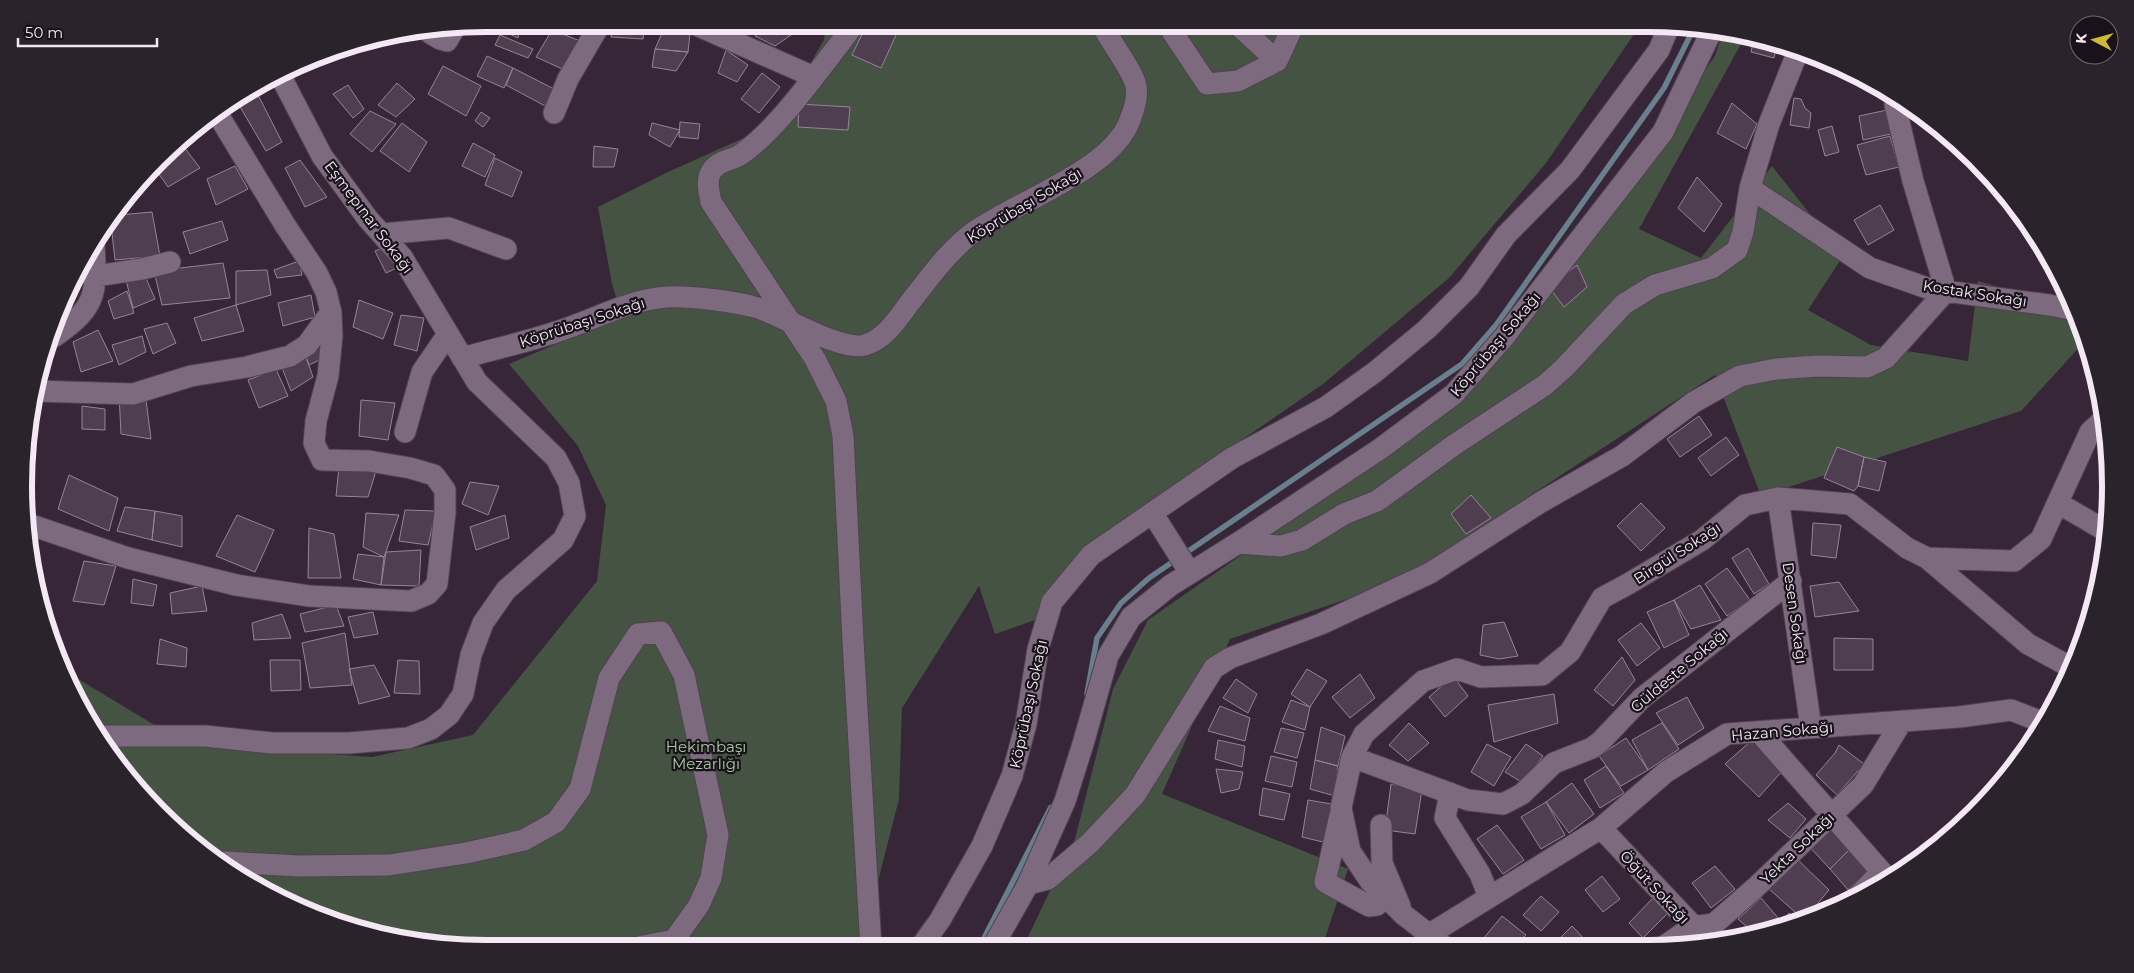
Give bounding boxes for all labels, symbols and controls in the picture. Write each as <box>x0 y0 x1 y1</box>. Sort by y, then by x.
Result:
scale bar <box>18 15 156 47</box>
north arrow <box>2069 15 2119 65</box>
text: 50 m <box>25 23 63 42</box>
text: K <box>2072 32 2091 45</box>
street label: Eşmepınar Sokağı <box>320 157 418 277</box>
street label: Köprübaşı Sokağı <box>963 163 1085 247</box>
street label: Kostak Sokağı <box>1922 275 2028 311</box>
street label: Köprübaşı Sokağı <box>1446 288 1544 400</box>
street label: Köprübaşı Sokağı <box>517 293 647 351</box>
street label: Birgül Sokağı <box>1630 518 1724 588</box>
street label: Desen Sokağı <box>1778 561 1812 665</box>
street label: Güldeste Sokağı <box>1626 624 1732 716</box>
street label: Köprübaşı Sokağı <box>1005 638 1051 770</box>
street label: Hazan Sokağı <box>1730 717 1834 745</box>
park label: Hekimbaşı Mezarlığı <box>666 737 746 773</box>
street label: Yekta Sokağı <box>1756 808 1838 888</box>
street label: Öğüt Sokağı <box>1616 846 1694 928</box>

